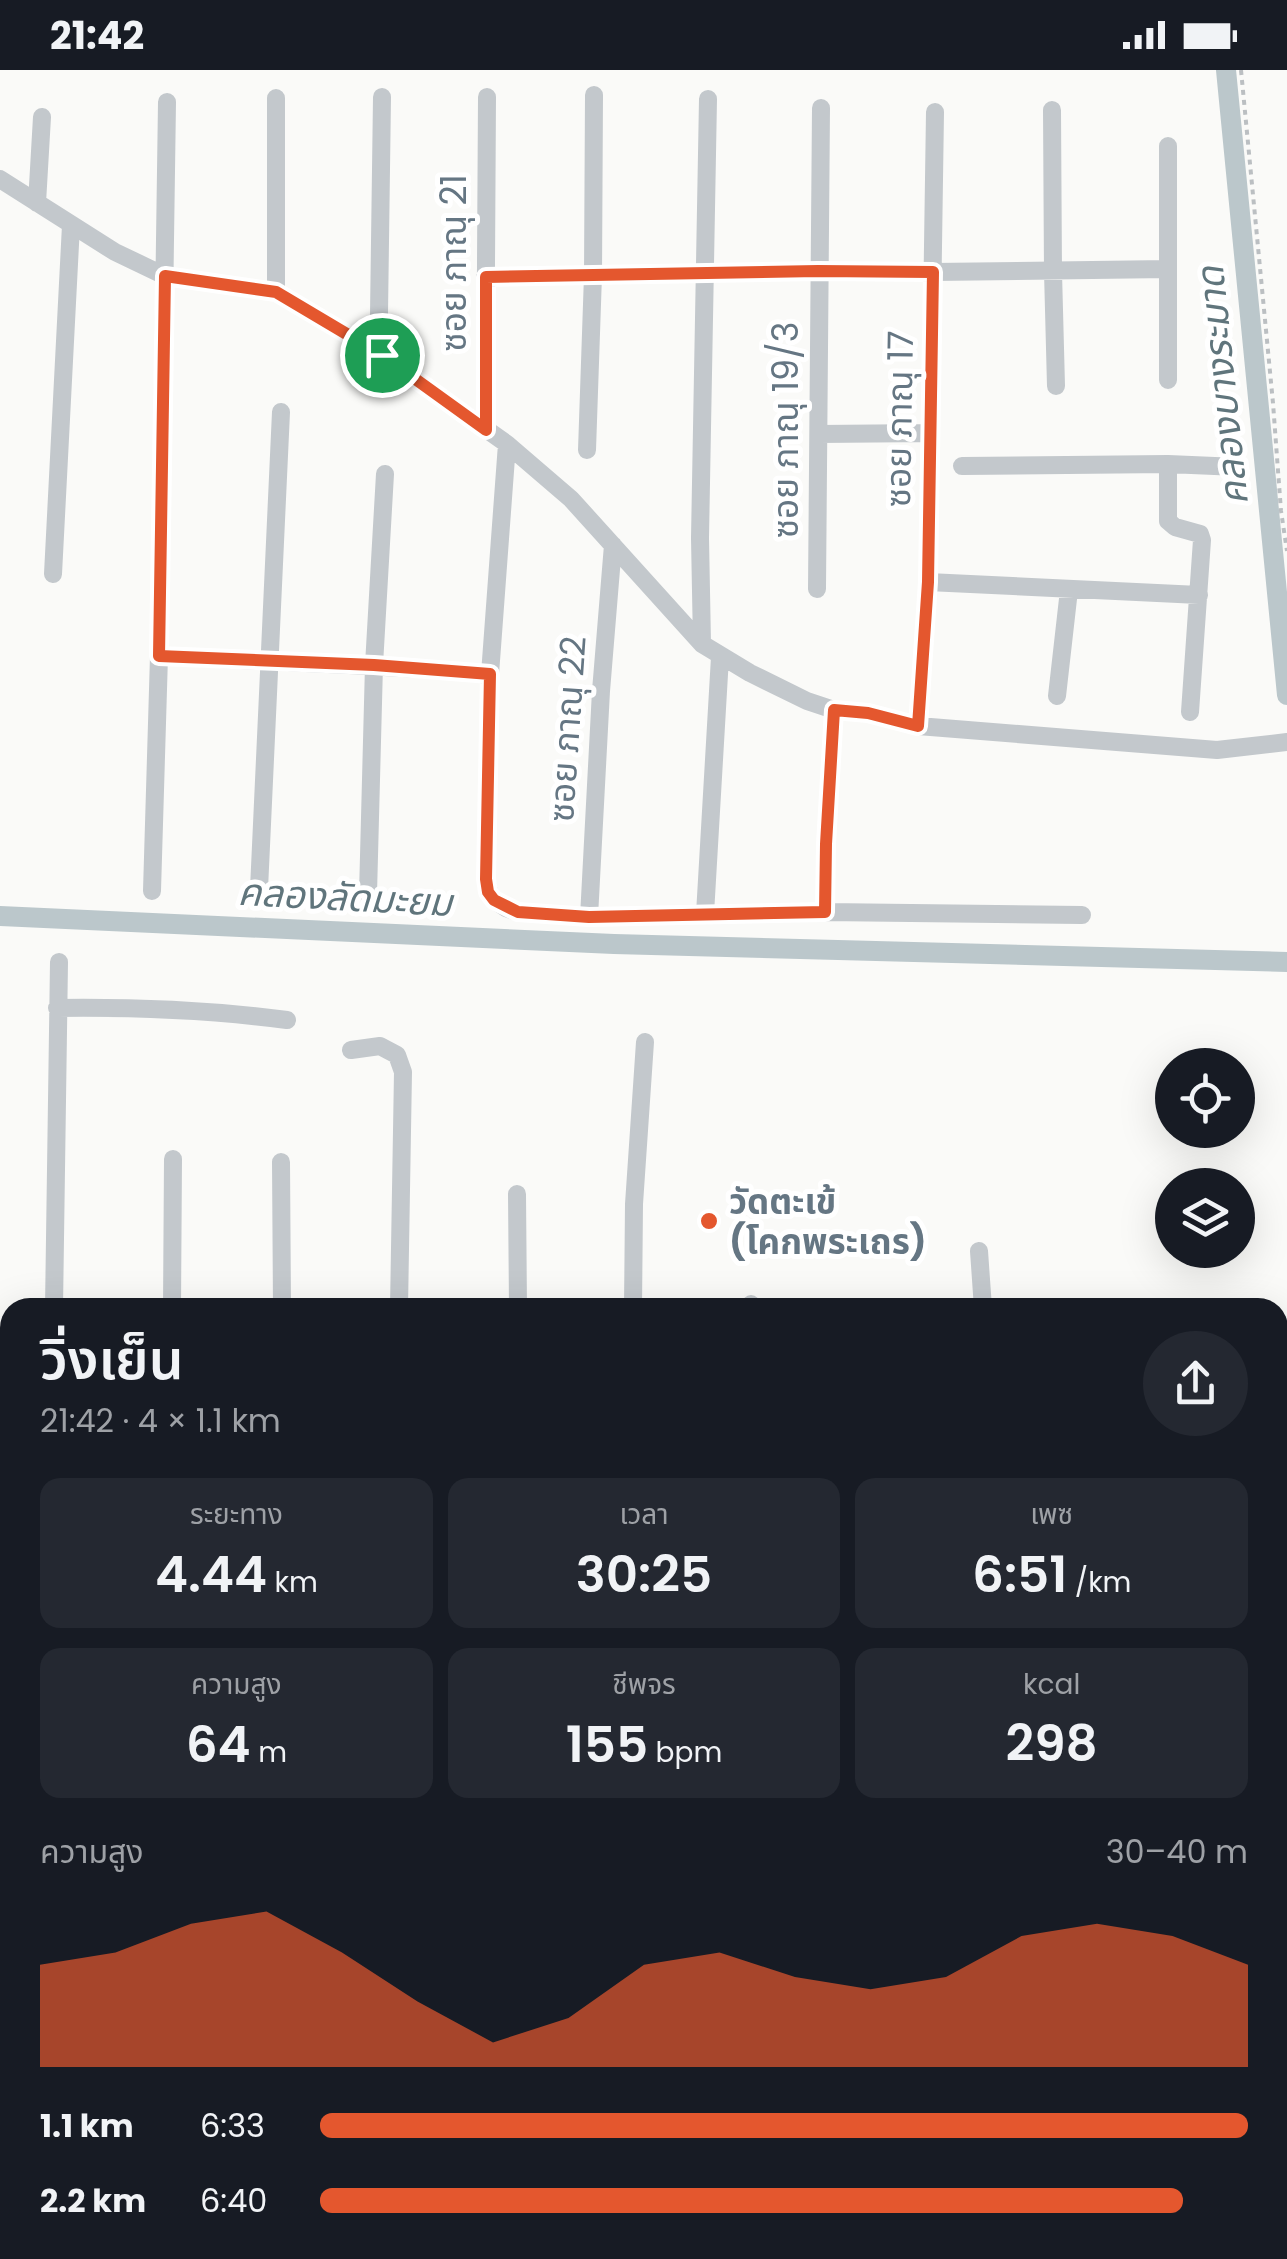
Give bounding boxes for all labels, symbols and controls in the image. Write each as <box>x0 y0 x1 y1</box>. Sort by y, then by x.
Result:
text: 21:42 <box>50 9 144 62</box>
street label: ซอย ภาณุ 21 <box>429 174 478 352</box>
water label: คลองบางระมาด <box>1183 263 1261 508</box>
pin <box>340 313 425 398</box>
street label: ซอย ภาณุ 19/3 <box>761 322 810 538</box>
icon: arrive <box>355 328 410 383</box>
street label: ซอย ภาณุ 17 <box>873 330 925 508</box>
street label: ซอย ภาณุ 22 <box>536 634 598 824</box>
water label: คลองลัดมะยม <box>237 865 456 929</box>
map controls <box>1155 1048 1255 1268</box>
button: locate <box>1155 1048 1255 1148</box>
button: layers <box>1155 1168 1255 1268</box>
place label: วัดตะเข้ (โคกพระเถร) <box>729 1177 927 1266</box>
marker: วัดตะเข้ (โคกพระเถร) <box>698 1210 720 1232</box>
text: วิ่งเย็น <box>40 1321 184 1398</box>
button: share <box>1143 1331 1248 1436</box>
text: 21:42 · 4 × 1.1 km <box>40 1398 281 1443</box>
text: ระยะทาง <box>190 1495 283 1534</box>
text: เวลา <box>619 1495 669 1534</box>
text: เพซ <box>1030 1495 1073 1534</box>
text: 4.44 <box>155 1539 267 1610</box>
text: 30:25 <box>576 1539 712 1610</box>
text: 6:51 <box>972 1539 1067 1610</box>
text: km <box>267 1563 318 1602</box>
text: /km <box>1067 1563 1131 1602</box>
text: ความสูง <box>191 1665 282 1704</box>
text: ชีพจร <box>612 1665 676 1704</box>
text: kcal <box>1023 1665 1080 1704</box>
text: 298 <box>1006 1708 1098 1779</box>
text: 64 <box>186 1709 251 1780</box>
text: 155 <box>566 1709 648 1780</box>
text: m <box>251 1733 287 1772</box>
text: bpm <box>648 1733 722 1772</box>
text: ความสูง <box>40 1829 144 1874</box>
text: 30–40 m <box>1106 1829 1248 1874</box>
text: 1.1 km <box>40 2103 134 2148</box>
text: 6:33 <box>200 2103 265 2148</box>
text: 2.2 km <box>40 2178 146 2223</box>
text: 6:40 <box>200 2178 267 2223</box>

